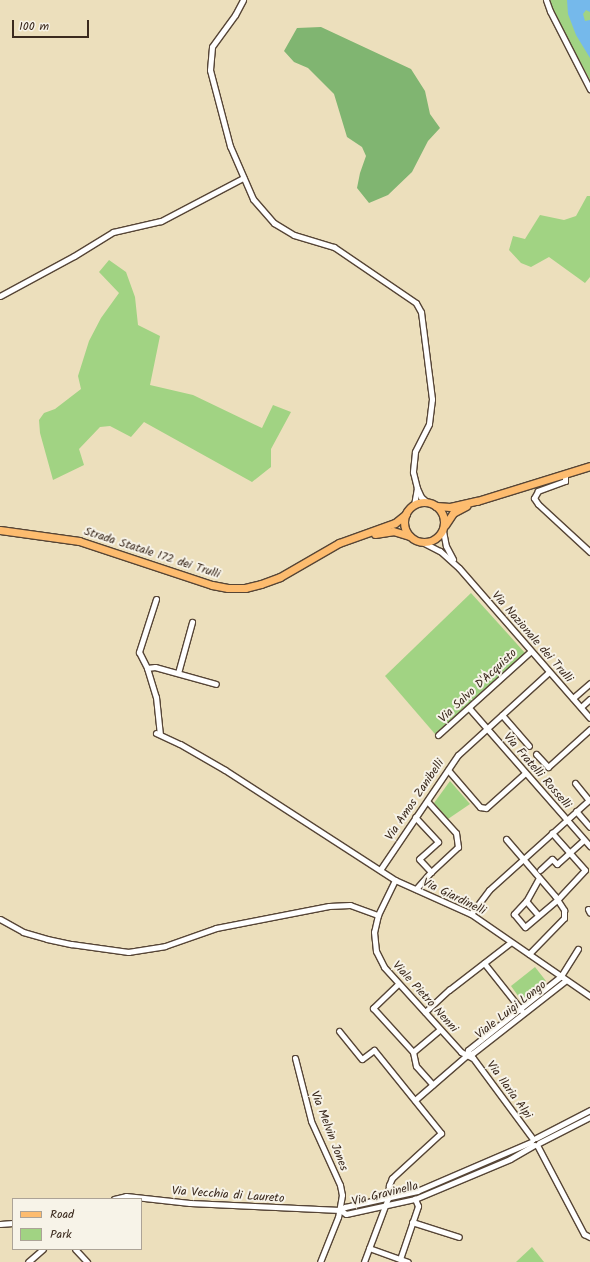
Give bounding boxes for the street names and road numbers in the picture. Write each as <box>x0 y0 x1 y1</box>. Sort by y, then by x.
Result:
street label: Strada Statale 172 dei Trulli <box>82 524 222 582</box>
street label: Via Nazionale dei Trulli <box>488 588 576 686</box>
street label: Via Salvo D'Acquisto <box>436 646 520 726</box>
street label: Via Fratelli Rosselli <box>500 730 574 812</box>
street label: Via Amos Zanibelli <box>383 757 447 843</box>
street label: Via Giardinelli <box>420 875 488 919</box>
street label: Viale Pietro Nenni <box>389 958 461 1036</box>
street label: Viale Luigi Longo <box>473 978 549 1042</box>
street label: Via Ilaria Alpi <box>483 1058 535 1122</box>
street label: Via Melvin Jones <box>307 1089 351 1173</box>
street label: Via Gravinella <box>350 1179 420 1209</box>
street label: Via Vecchia di Laureto <box>171 1184 285 1206</box>

